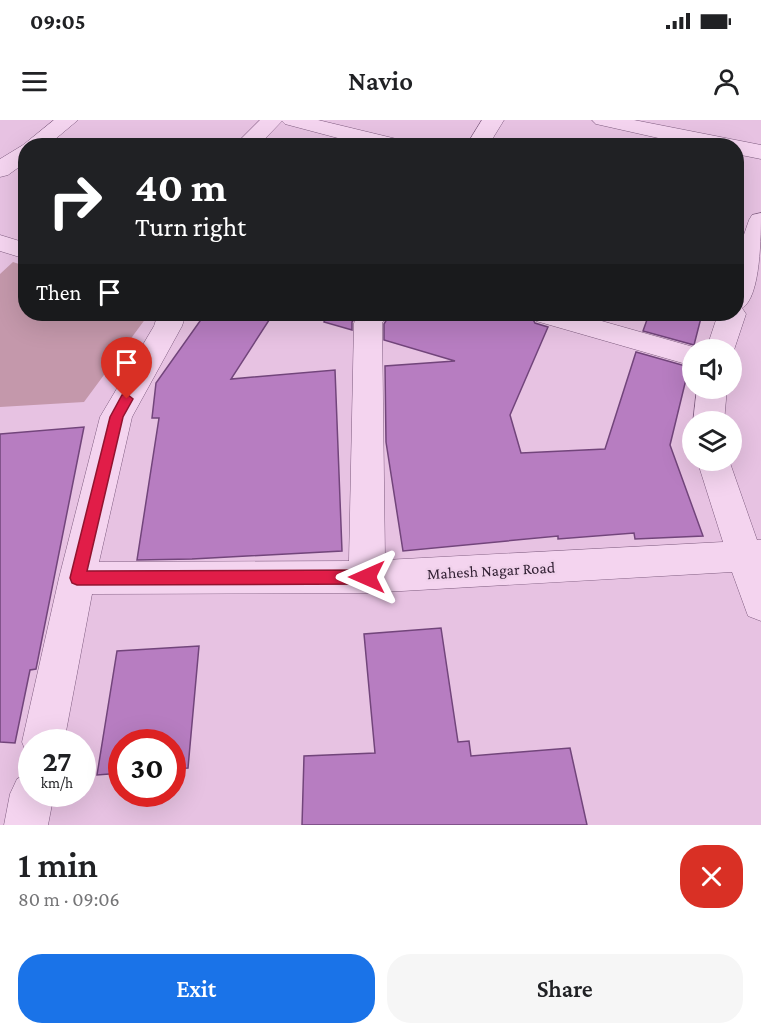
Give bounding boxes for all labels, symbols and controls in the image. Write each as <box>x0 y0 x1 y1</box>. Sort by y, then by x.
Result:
text: 09:05 <box>30 9 86 34</box>
icon: menu <box>18 65 51 98</box>
icon: person <box>710 65 743 98</box>
text: Navio <box>348 66 413 96</box>
icon: right <box>36 162 114 240</box>
text: 40 m <box>135 163 227 210</box>
text: Turn right <box>135 212 246 242</box>
icon: arrive <box>93 276 126 309</box>
text: Then <box>36 280 81 305</box>
pin <box>101 337 152 399</box>
map controls <box>682 339 742 471</box>
button: sound <box>682 339 742 399</box>
icon: arrive <box>110 346 143 379</box>
button: layers <box>682 411 742 471</box>
position arrow <box>335 545 399 609</box>
street label: Mahesh Nagar Road <box>427 559 556 583</box>
speed limit sign: 30 <box>108 729 186 807</box>
text: 27 <box>42 744 72 777</box>
text: km/h <box>41 775 73 791</box>
text: 1 min <box>18 845 98 885</box>
button: close <box>680 845 743 908</box>
text: 80 m · 09:06 <box>18 888 120 910</box>
button: Exit <box>18 954 375 1023</box>
button: Share <box>387 954 743 1023</box>

